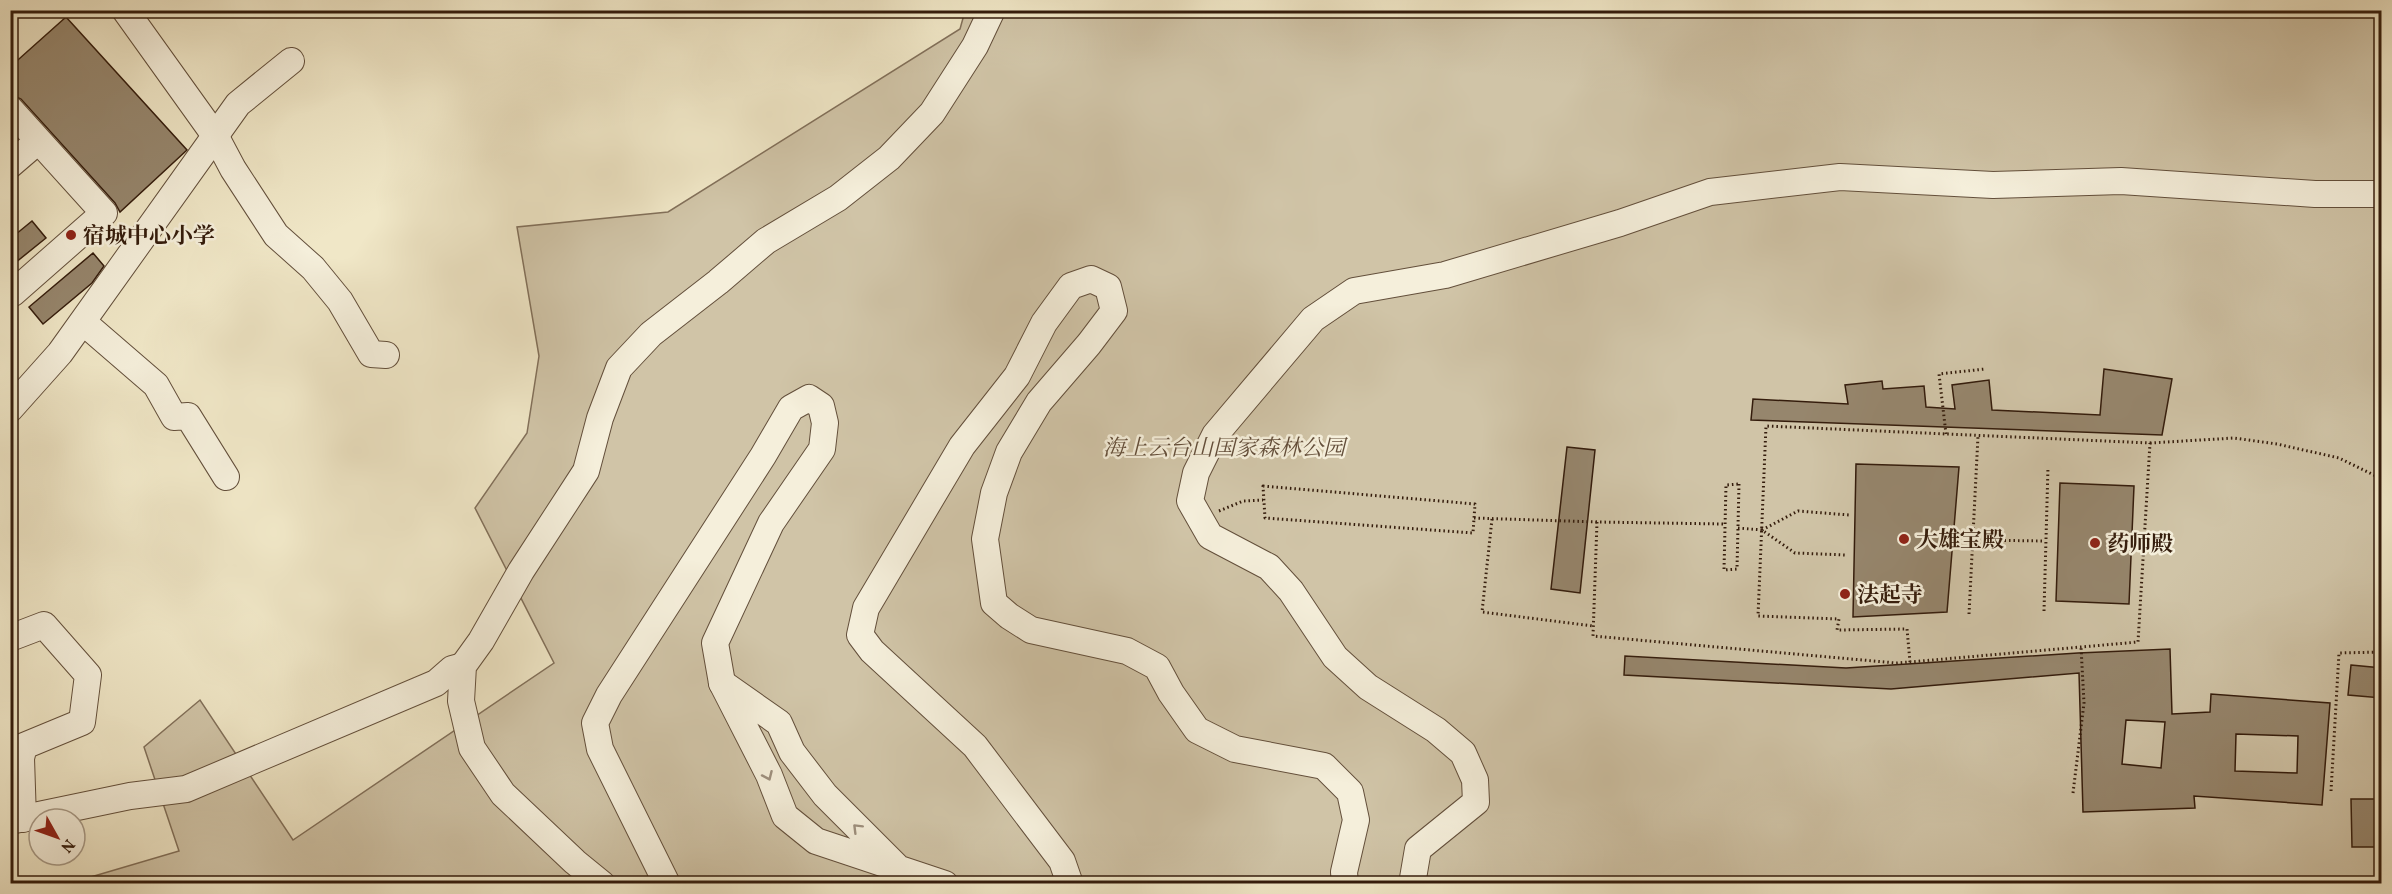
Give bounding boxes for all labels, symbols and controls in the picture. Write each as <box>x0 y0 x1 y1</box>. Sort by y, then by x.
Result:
place label: 宿城中心小学 <box>83 222 215 253</box>
marker: 宿城中心小学 <box>64 228 78 242</box>
park label: 海上云台山国家森林公园 <box>1103 434 1348 465</box>
place label: 大雄宝殿 <box>1916 526 2004 557</box>
place label: 药师殿 <box>2107 530 2173 561</box>
marker: 大雄宝殿 <box>1897 532 1911 546</box>
marker: 药师殿 <box>2088 536 2102 550</box>
place label: 法起寺 <box>1857 581 1923 612</box>
marker: 法起寺 <box>1838 587 1852 601</box>
one-way arrow <box>761 769 773 780</box>
north arrow <box>27 807 87 867</box>
one-way arrow <box>854 824 865 835</box>
text: N <box>55 834 79 857</box>

